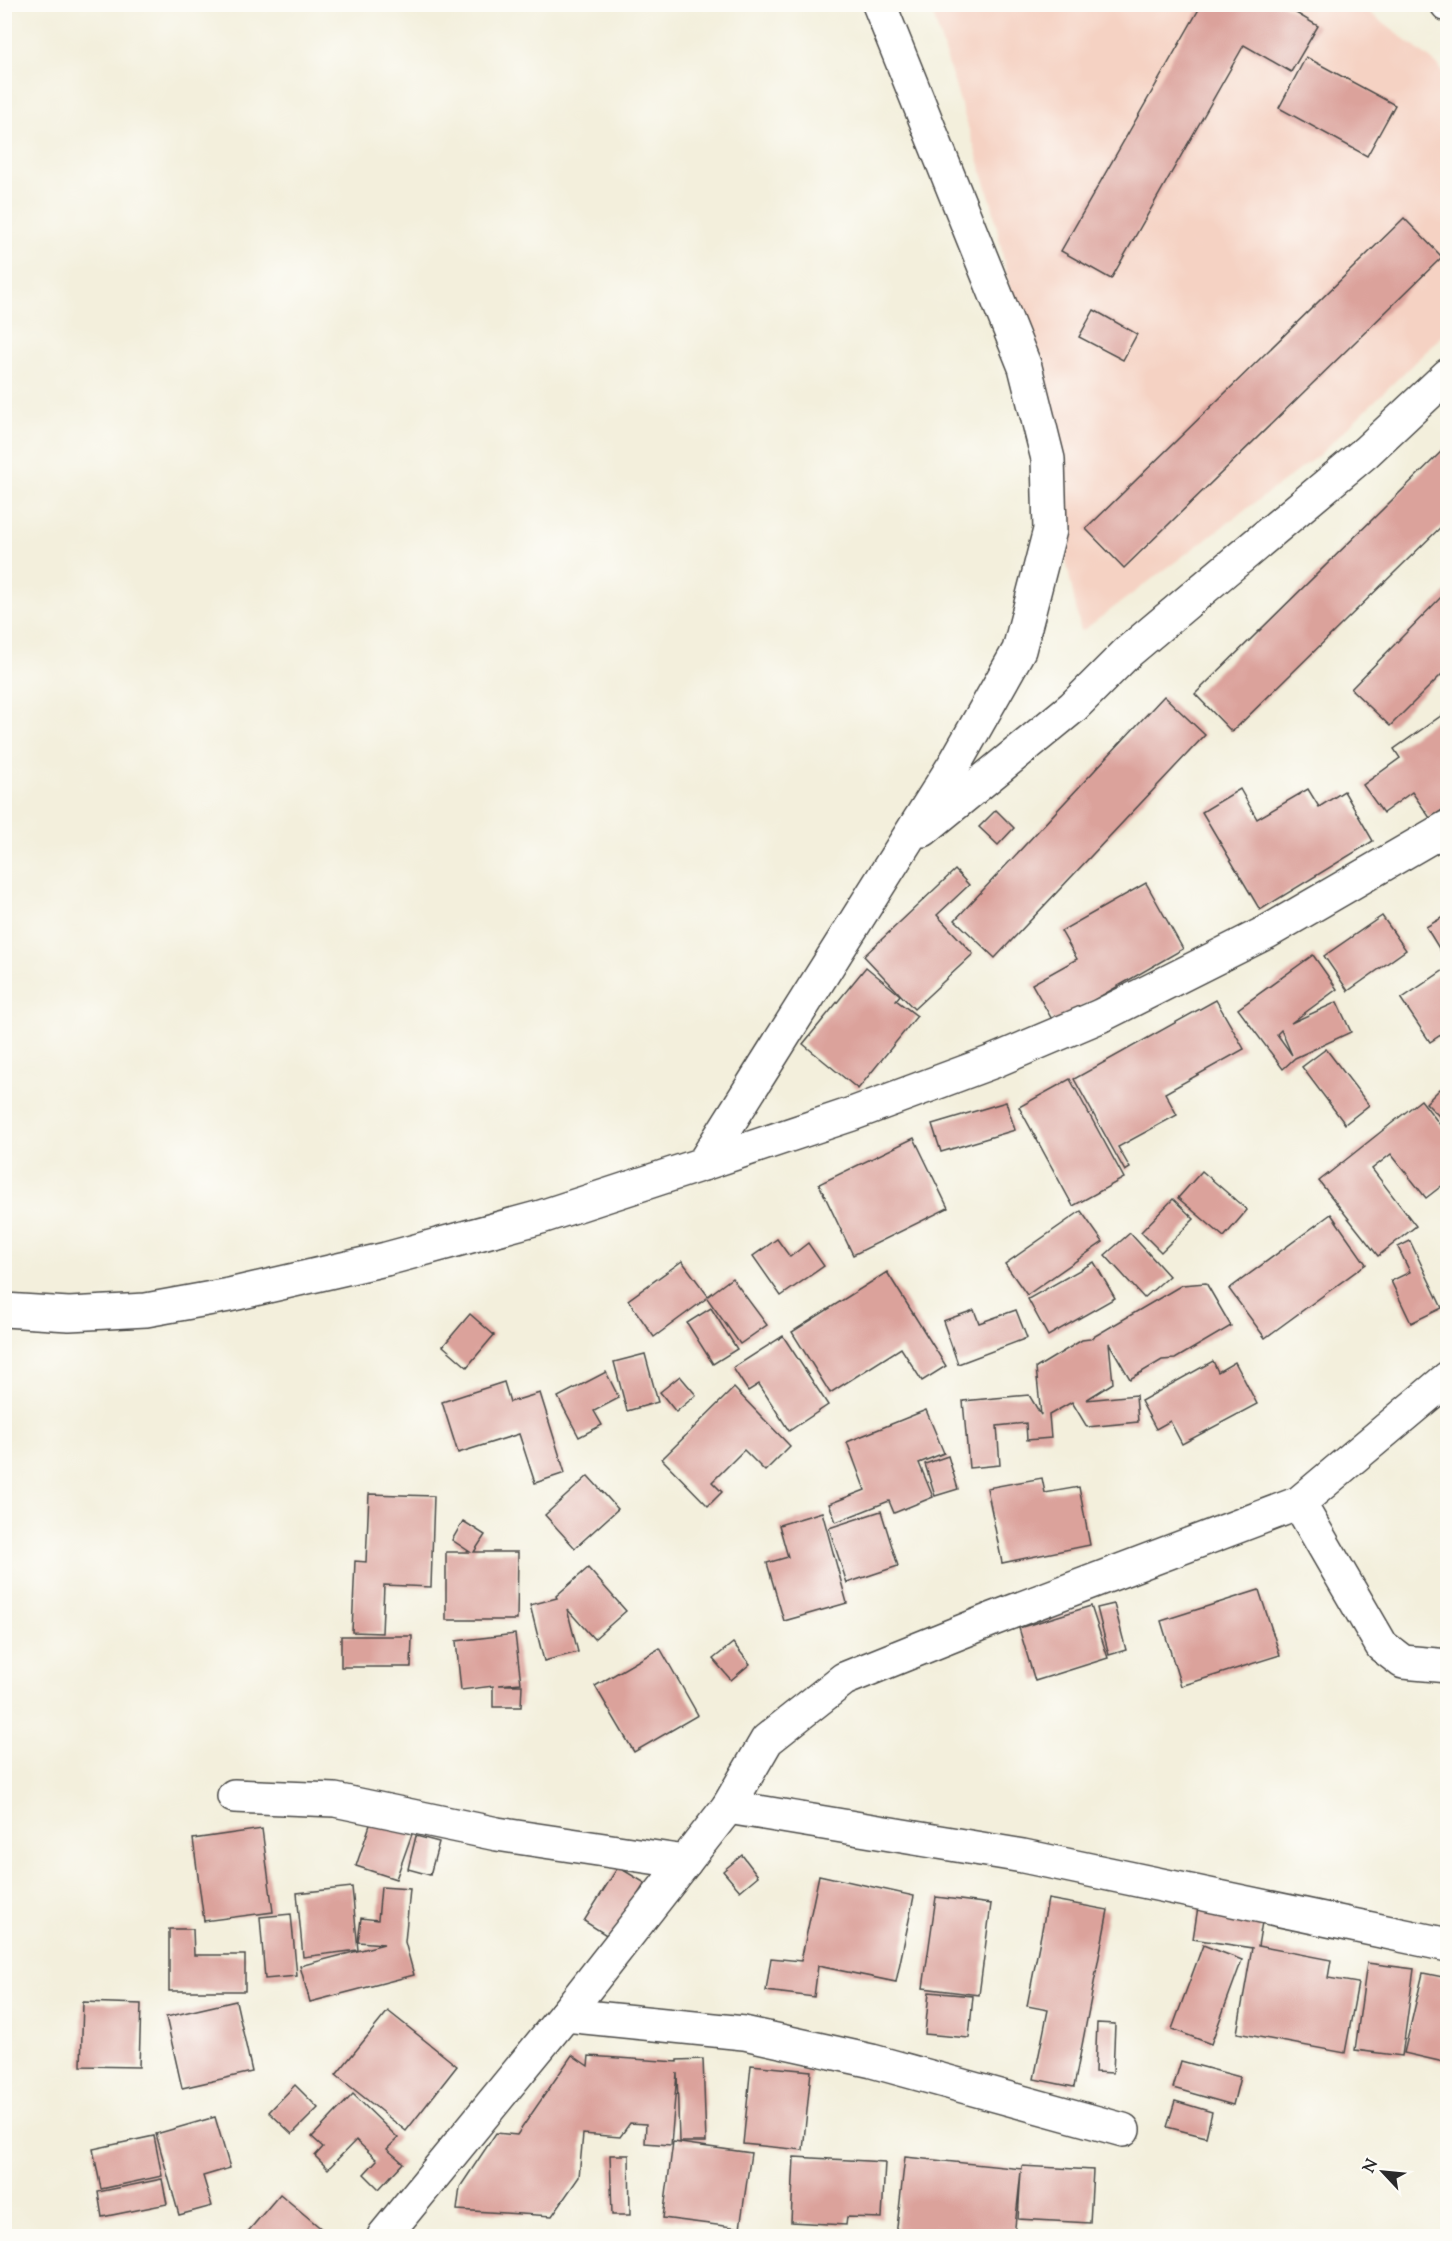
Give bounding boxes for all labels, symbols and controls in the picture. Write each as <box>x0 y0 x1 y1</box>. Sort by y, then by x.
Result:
north arrow <box>1353 2142 1413 2202</box>
text: N <box>1359 2156 1385 2177</box>

